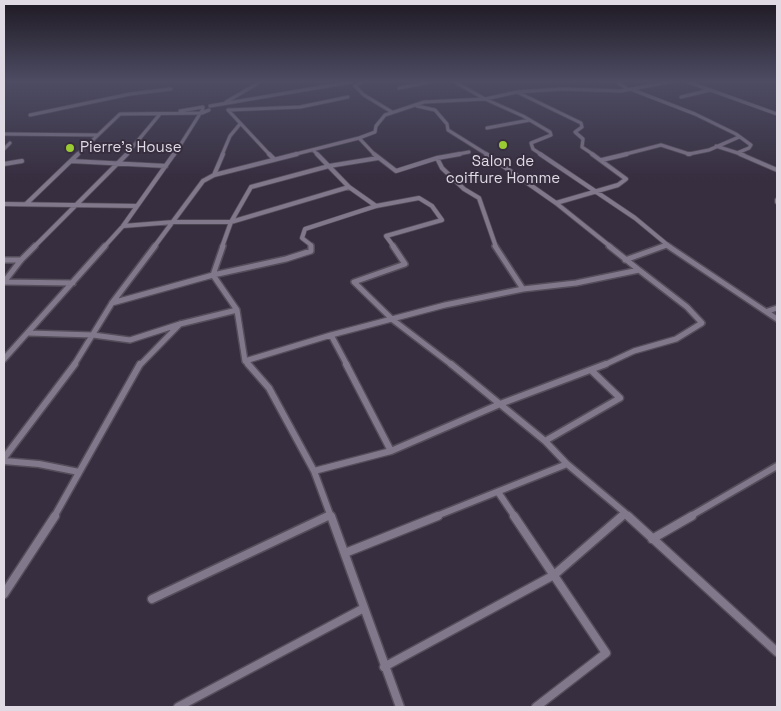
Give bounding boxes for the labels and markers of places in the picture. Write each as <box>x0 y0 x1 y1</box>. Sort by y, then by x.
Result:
place label: Pierre's House <box>80 139 182 157</box>
marker: Salon de coiffure Homme <box>497 139 509 151</box>
marker: Pierre's House <box>64 142 76 154</box>
place label: Salon de coiffure Homme <box>446 153 560 188</box>

